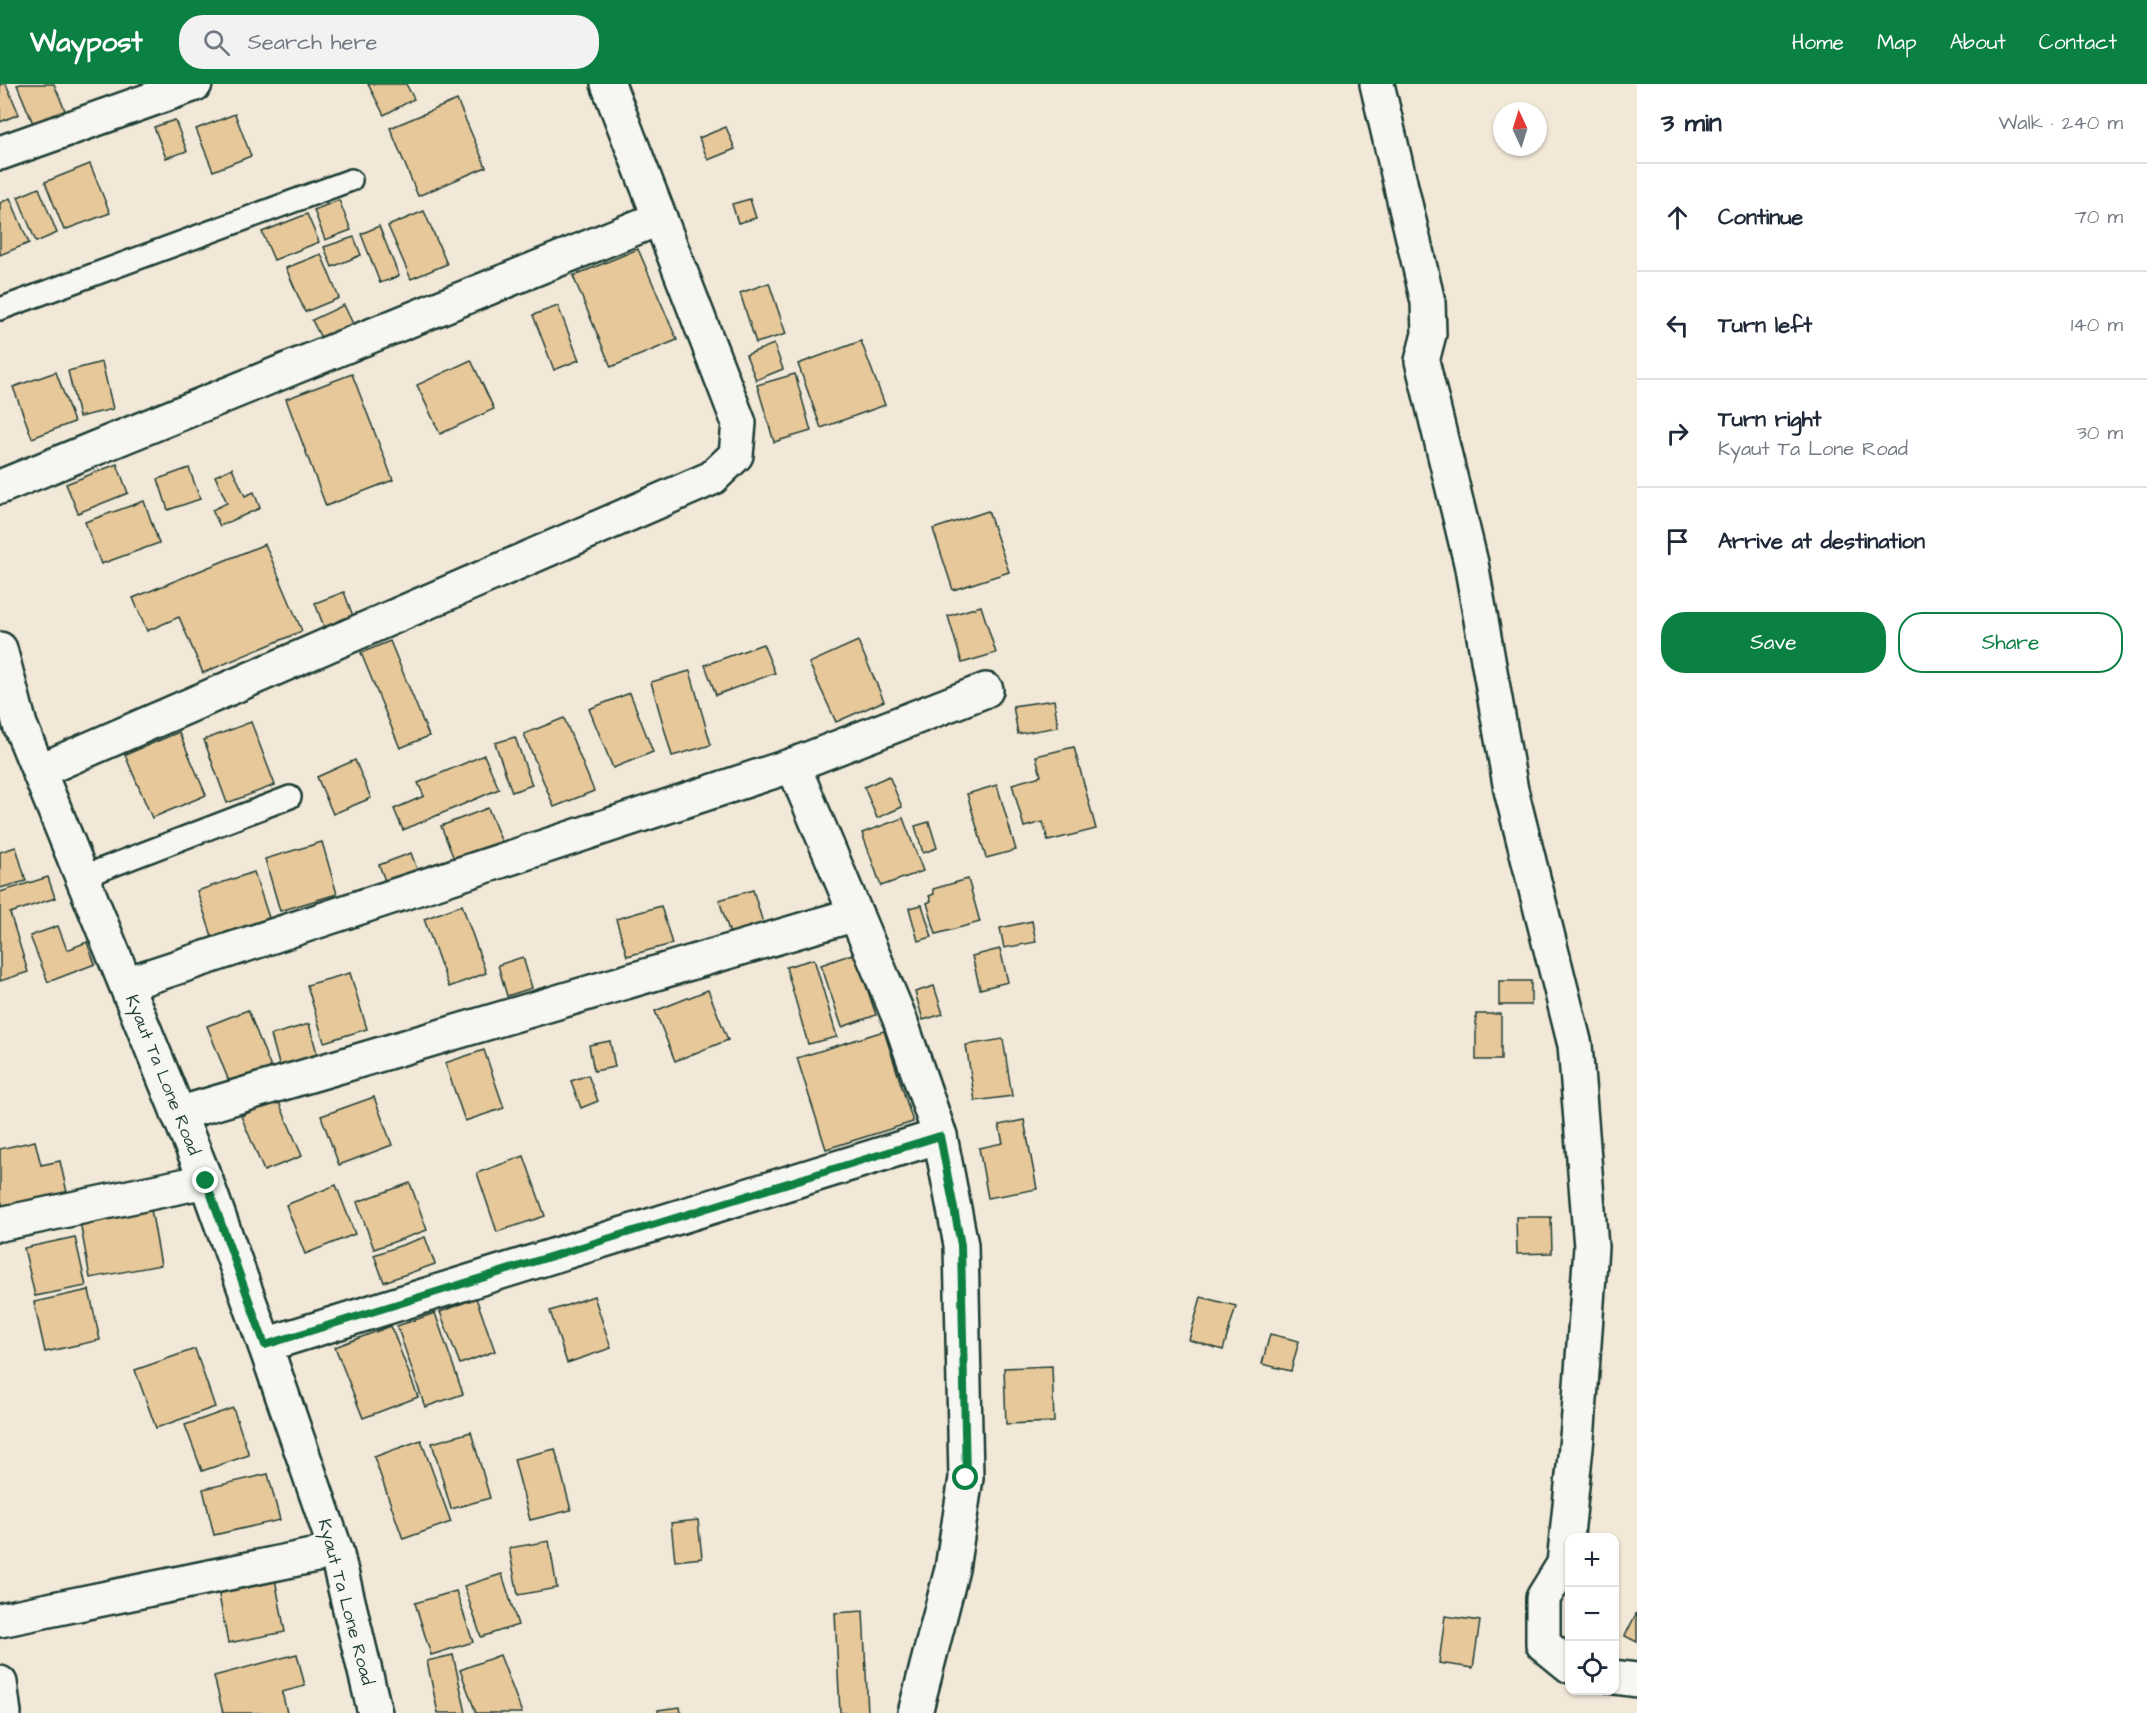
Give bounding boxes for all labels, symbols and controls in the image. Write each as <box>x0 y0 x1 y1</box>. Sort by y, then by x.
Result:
search box <box>179 15 599 69</box>
text: Waypost <box>30 23 143 62</box>
icon: search <box>200 26 233 59</box>
text: Search here <box>248 27 378 58</box>
text: Home <box>1792 28 1844 57</box>
text: Map <box>1877 28 1917 57</box>
text: About <box>1950 28 2006 57</box>
text: Contact <box>2039 28 2117 57</box>
north arrow <box>1493 102 1547 156</box>
text: 3 min <box>1661 105 1722 141</box>
text: Walk · 240 m <box>1999 109 2123 137</box>
icon: ahead <box>1661 201 1694 234</box>
text: Continue <box>1718 202 1803 233</box>
text: 70 m <box>2075 203 2123 231</box>
icon: left <box>1661 309 1694 342</box>
text: Turn left <box>1718 310 1812 341</box>
text: 140 m <box>2071 311 2123 339</box>
text: Turn right <box>1718 404 1821 435</box>
icon: right <box>1661 417 1694 450</box>
text: 30 m <box>2077 419 2123 447</box>
text: Kyaut Ta Lone Road <box>1718 435 1908 463</box>
icon: arrive <box>1661 525 1694 558</box>
text: Arrive at destination <box>1718 526 1925 557</box>
button: Save <box>1661 612 1886 673</box>
button: Share <box>1898 612 2123 673</box>
street label: Kyaut Ta Lone Road <box>118 991 207 1159</box>
route end <box>192 1167 218 1193</box>
route start <box>952 1464 978 1490</box>
street label: Kyaut Ta Lone Road <box>311 1516 380 1688</box>
map controls <box>1565 1533 1619 1695</box>
button: + <box>1565 1533 1619 1587</box>
button: − <box>1565 1587 1619 1641</box>
button: locate <box>1565 1641 1619 1695</box>

